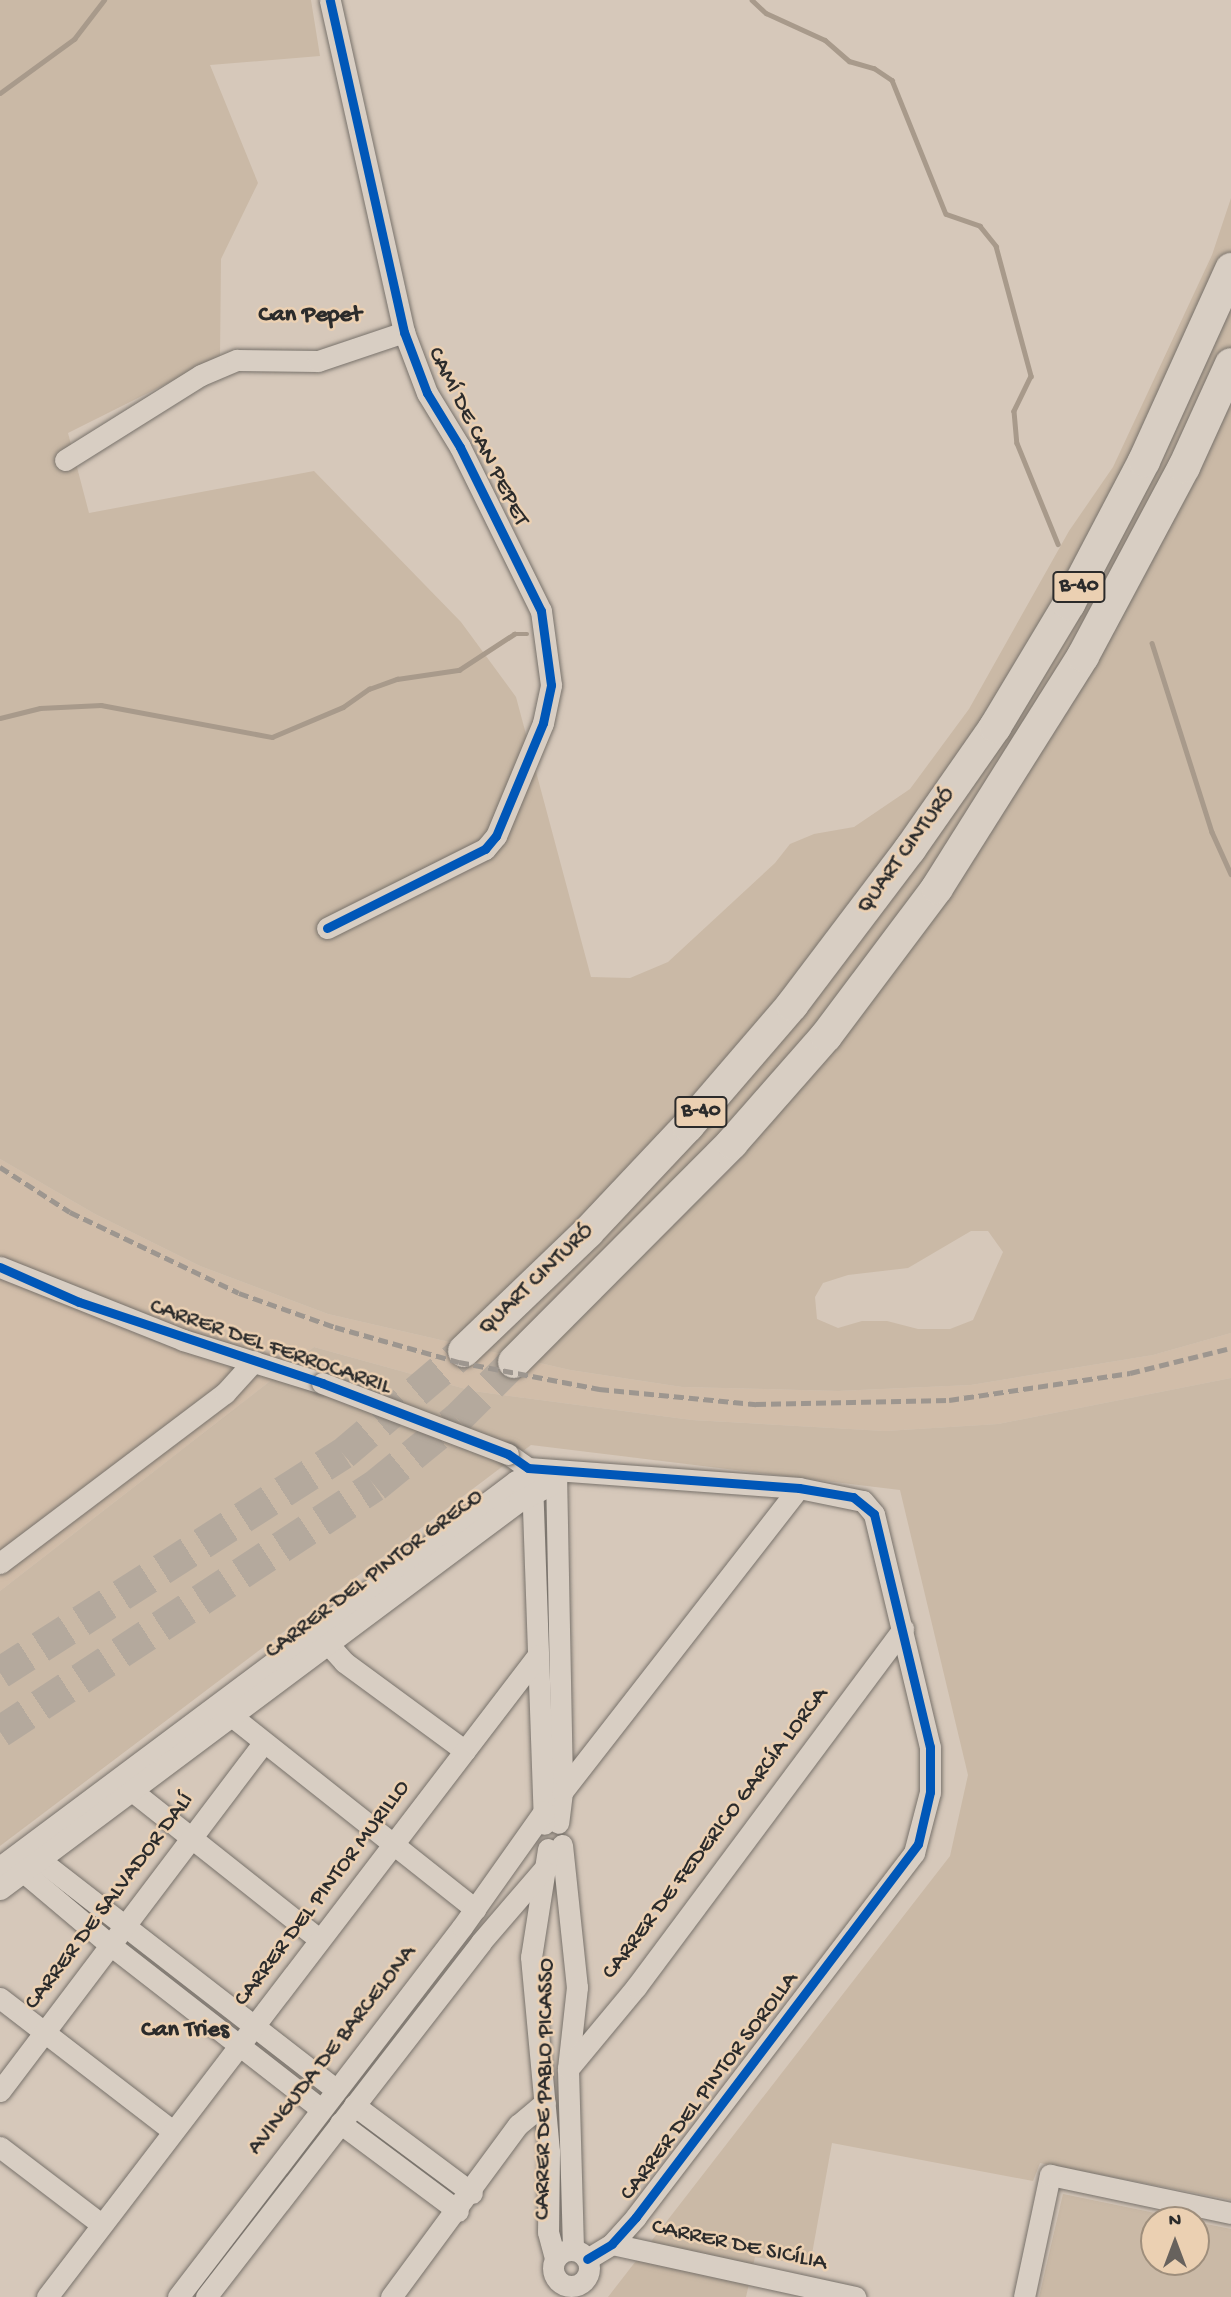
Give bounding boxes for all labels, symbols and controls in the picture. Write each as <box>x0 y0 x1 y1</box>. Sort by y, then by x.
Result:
district label: Can Pepet <box>258 302 362 330</box>
street label: CAMÍ DE CAN PEPET <box>420 343 534 531</box>
road number: B-40 <box>1051 570 1107 604</box>
street label: QUART CINTURÓ <box>852 782 962 920</box>
road number: B-40 <box>673 1094 729 1130</box>
street label: QUART CINTURÓ <box>474 1218 600 1342</box>
street label: CARRER DEL FERROCARRIL <box>146 1294 394 1402</box>
street label: CARRER DEL PINTOR GRECO <box>261 1484 489 1666</box>
street label: CARRER DE FEDERICO GARCÍA LORCA <box>597 1682 835 1986</box>
street label: CARRER DEL PINTOR MURILLO <box>229 1775 417 2013</box>
street label: CARRER DE SALVADOR DALÍ <box>19 1788 201 2016</box>
street label: AVINGUDA DE BARCELONA <box>243 1941 423 2161</box>
street label: CARRER DE PABLO PICASSO <box>530 1958 562 2220</box>
street label: CARRER DEL PINTOR SOROLLA <box>615 1967 805 2207</box>
district label: Can Tries <box>141 2017 229 2045</box>
north arrow <box>1140 2206 1210 2276</box>
text: N <box>1169 2210 1181 2233</box>
street label: CARRER DE SICÍLIA <box>649 2214 829 2278</box>

